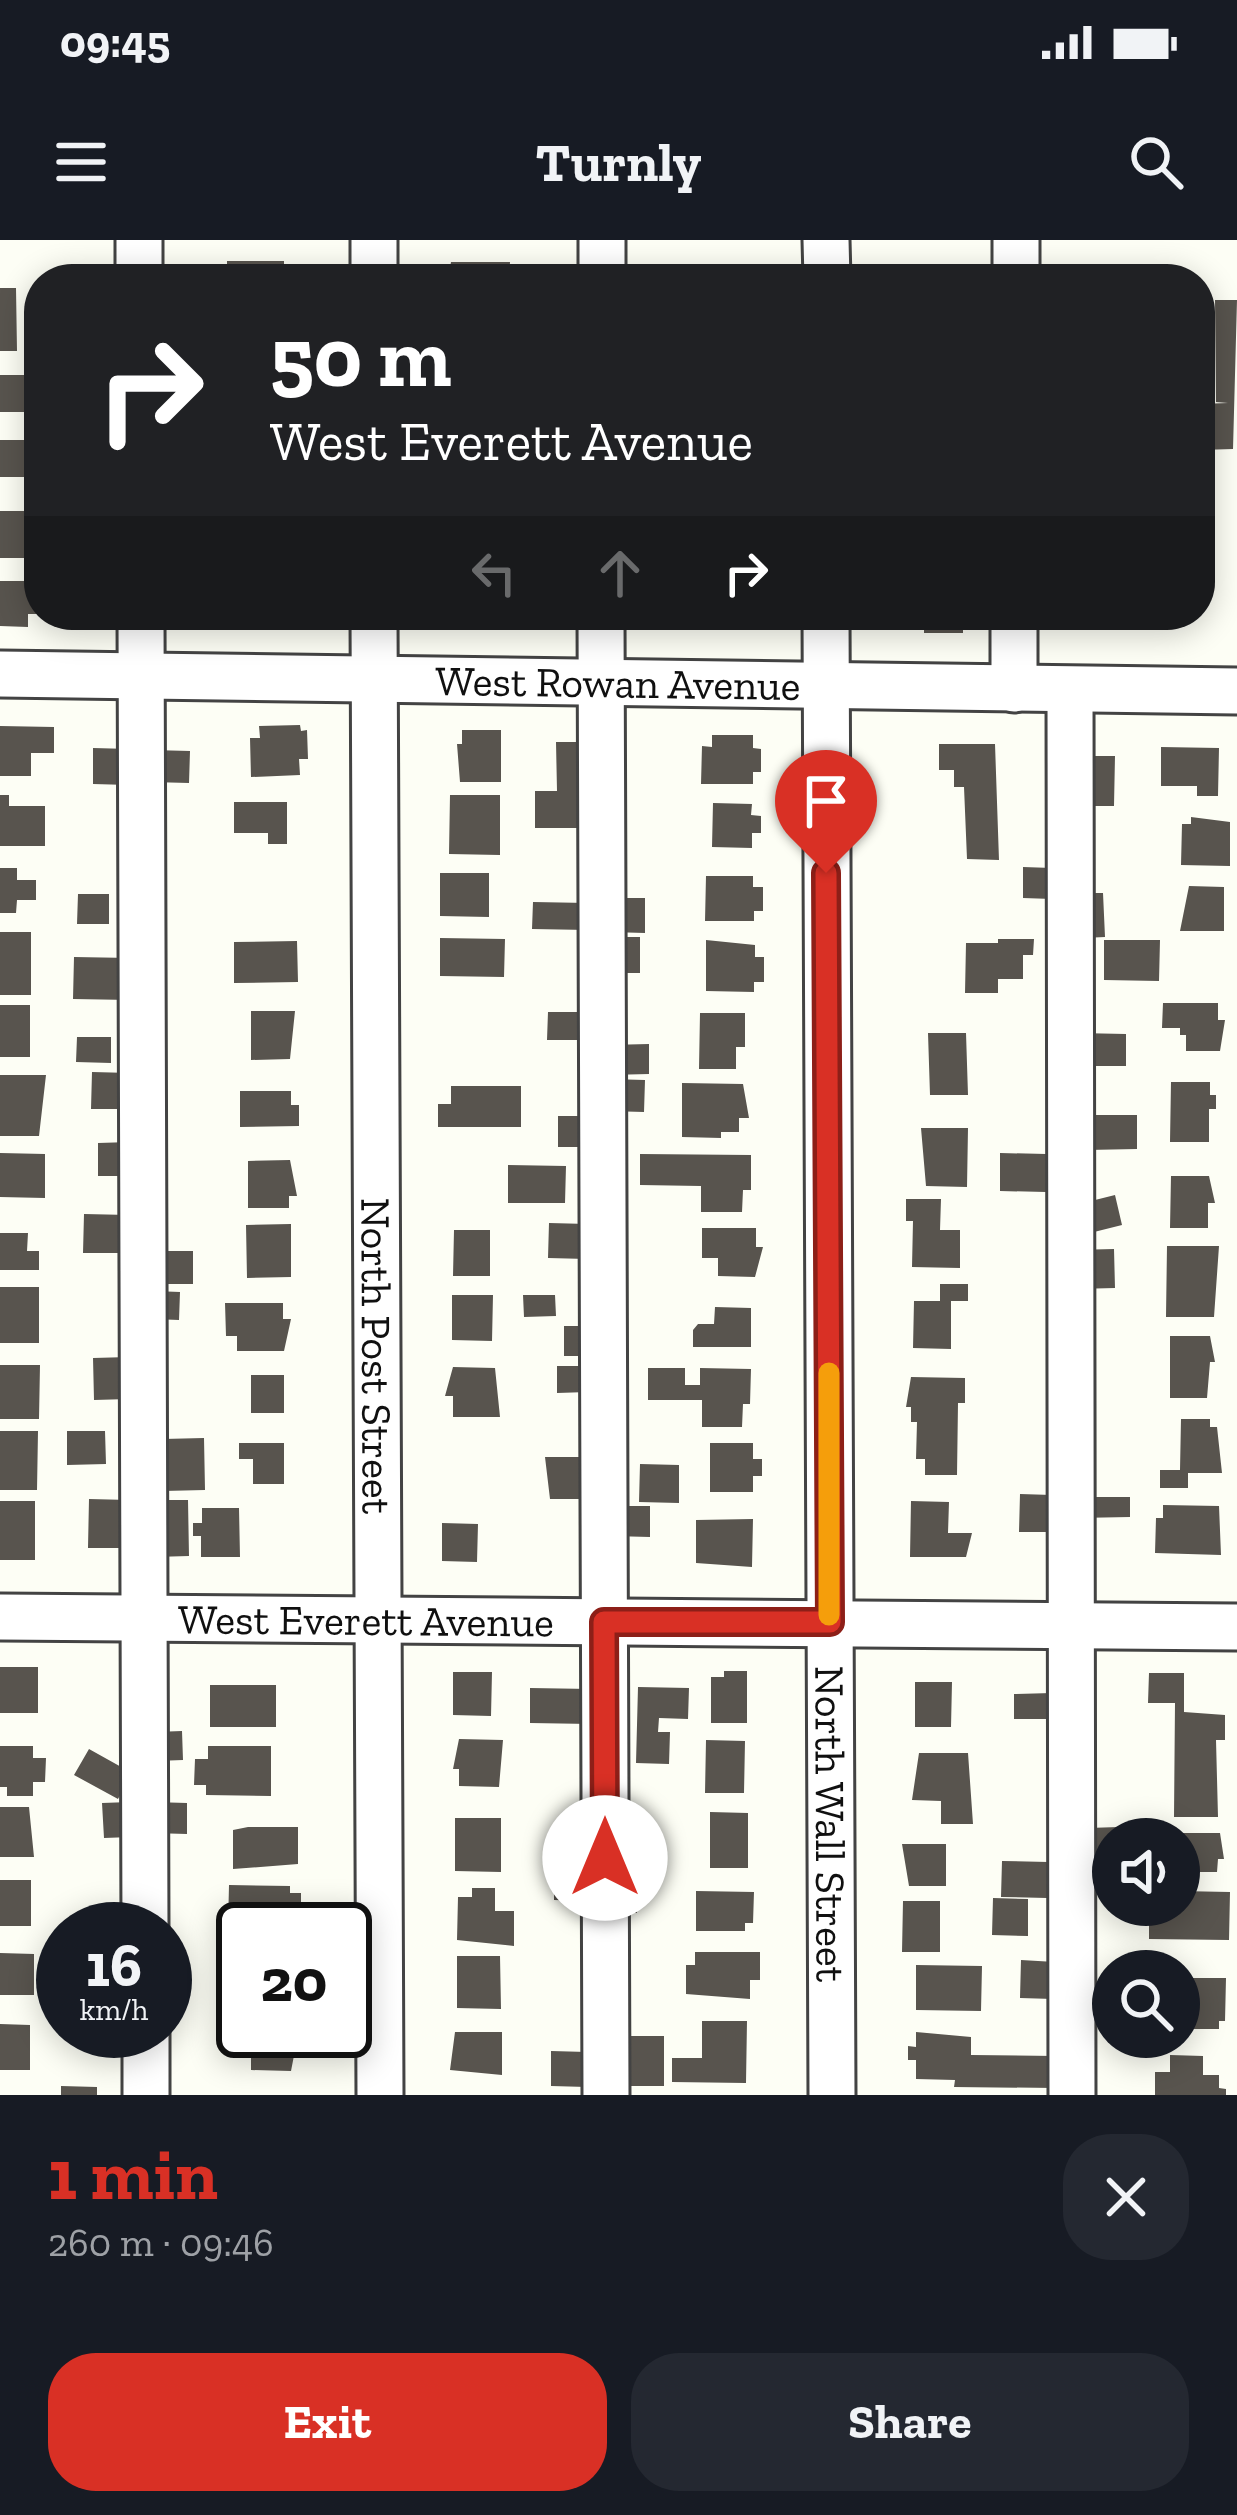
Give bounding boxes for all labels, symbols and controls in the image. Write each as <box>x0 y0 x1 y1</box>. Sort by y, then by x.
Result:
text: 09:45 <box>60 15 170 69</box>
icon: menu <box>48 129 114 195</box>
icon: search <box>1123 129 1189 195</box>
text: Turnly <box>536 130 701 195</box>
text: 50 m <box>270 307 452 408</box>
icon: right <box>72 312 228 468</box>
text: West Everett Avenue <box>270 409 753 474</box>
icon: left <box>461 540 527 606</box>
icon: ahead <box>587 540 653 606</box>
icon: right <box>713 540 779 606</box>
street label: West Rowan Avenue <box>435 654 801 710</box>
pin <box>775 750 877 873</box>
icon: arrive <box>793 768 859 834</box>
street label: North Post Street <box>351 1198 403 1515</box>
street label: West Everett Avenue <box>178 1593 554 1647</box>
street label: North Wall Street <box>805 1666 857 1983</box>
position arrow <box>542 1795 668 1921</box>
map controls <box>1092 1818 1200 2058</box>
button: sound <box>1092 1818 1200 1926</box>
speed limit sign: 20 <box>216 1902 372 2058</box>
text: 16 <box>86 1929 142 2001</box>
button: search <box>1092 1950 1200 2058</box>
text: km/h <box>80 1992 148 2028</box>
text: 1 min <box>48 2131 218 2217</box>
button: close <box>1063 2134 1189 2260</box>
text: 260 m · 09:46 <box>48 2219 274 2266</box>
button: Exit <box>48 2353 607 2491</box>
button: Share <box>631 2353 1189 2491</box>

